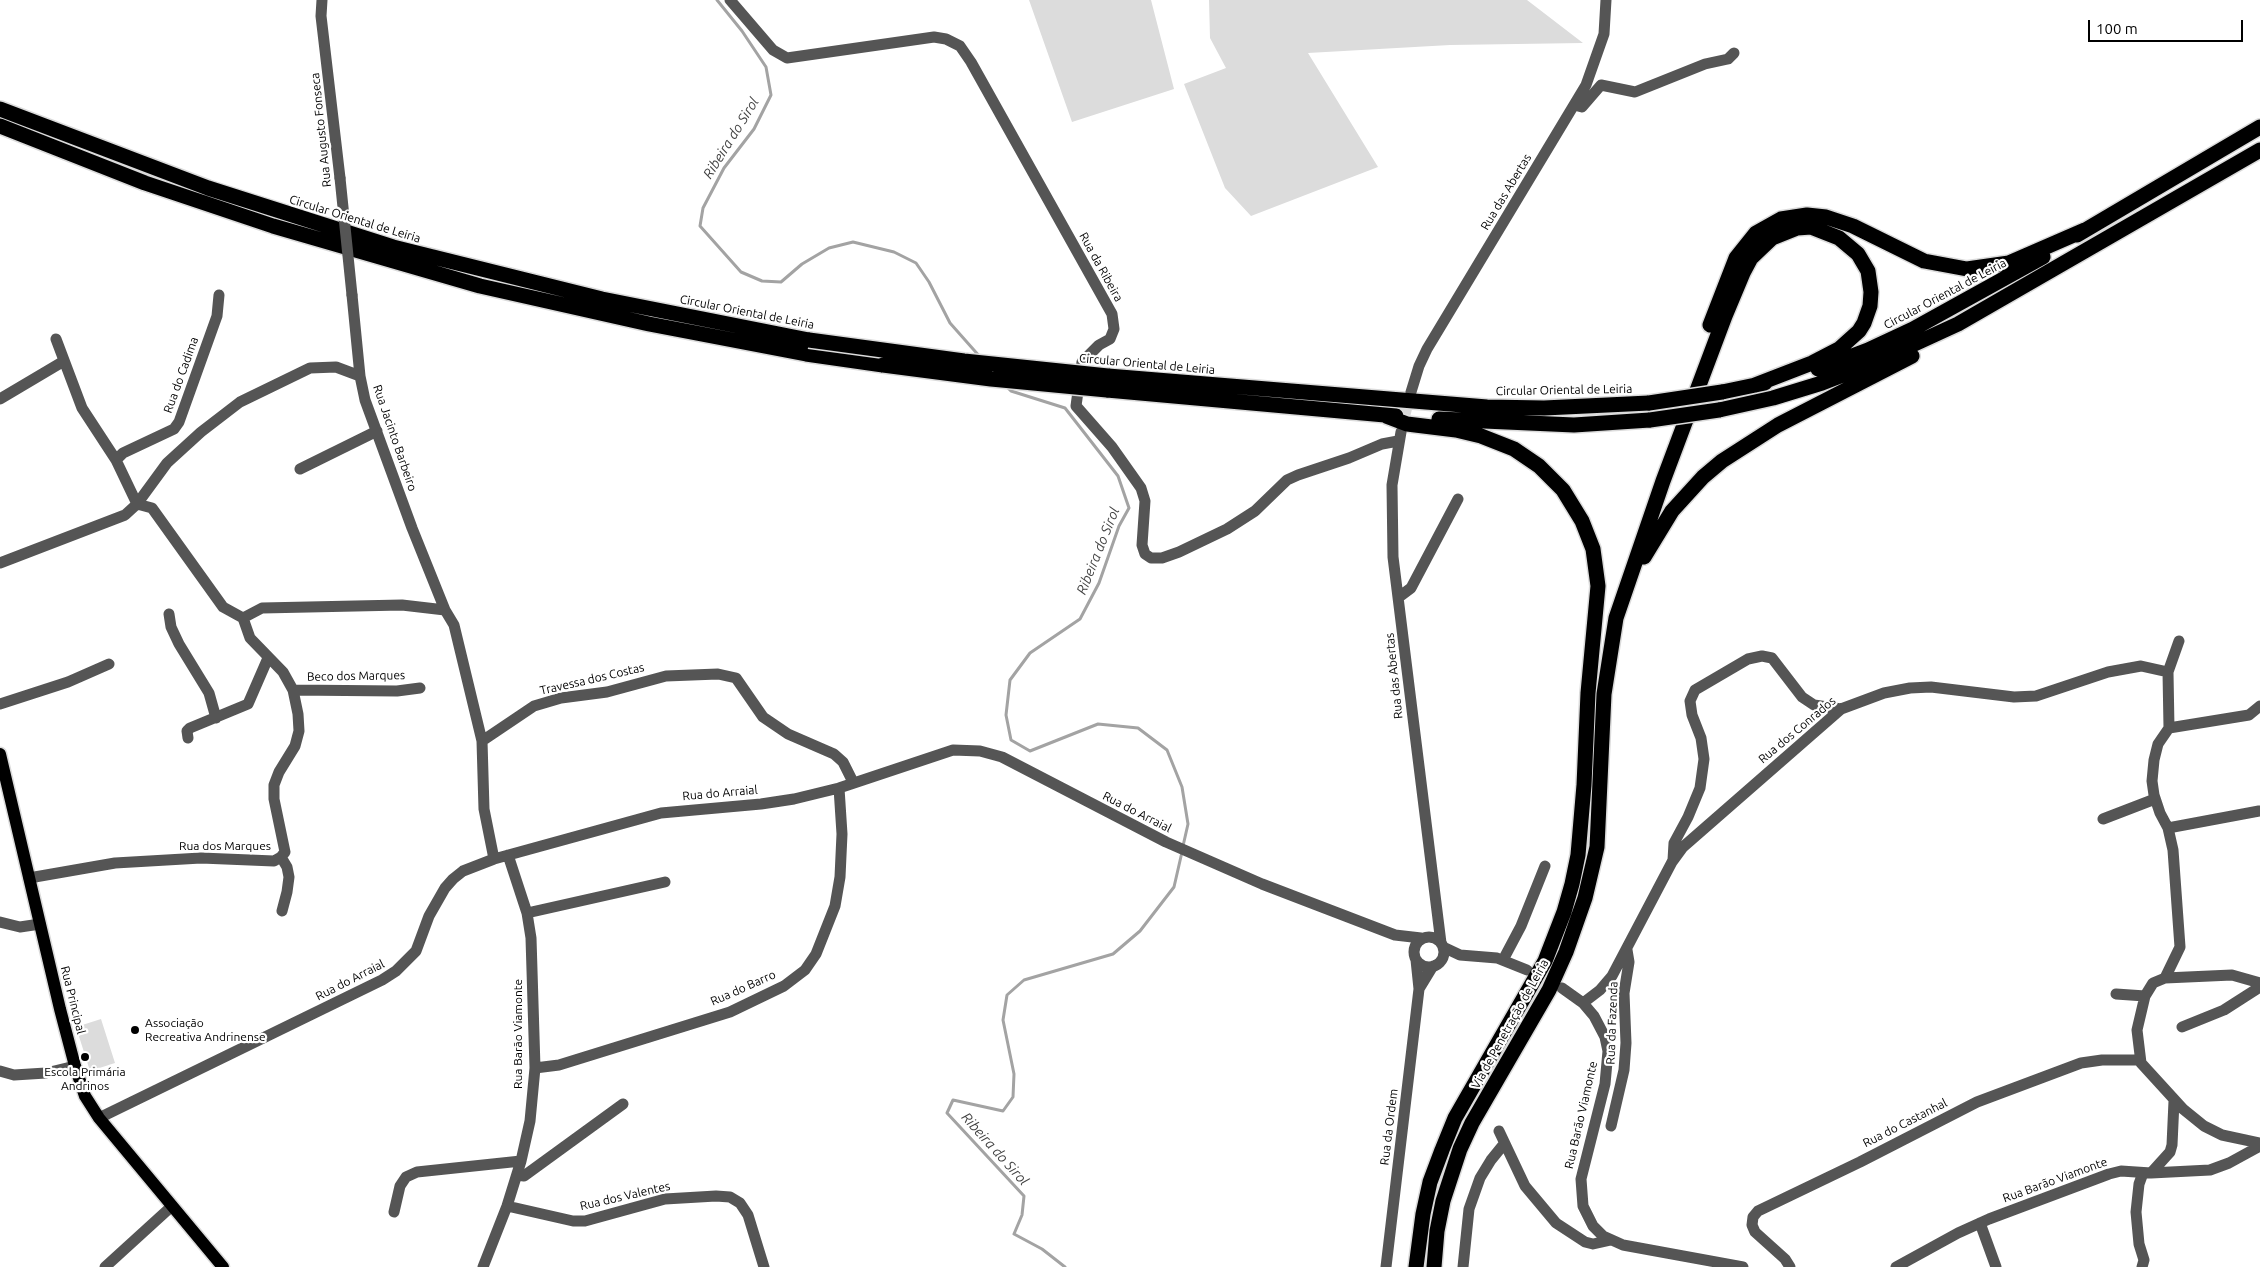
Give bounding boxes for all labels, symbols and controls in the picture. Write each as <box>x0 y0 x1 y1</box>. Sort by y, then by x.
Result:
scale bar <box>2090 10 2245 42</box>
text: 100 m <box>2096 20 2138 37</box>
street label: Rua Augusto Fonseca <box>308 72 334 188</box>
water label: Ribeira do Sirol <box>699 94 763 182</box>
street label: Rua das Abertas <box>1478 151 1534 233</box>
street label: Circular Oriental de Leiria <box>288 192 422 246</box>
street label: Rua da Ribeira <box>1076 230 1126 304</box>
street label: Circular Oriental de Leiria <box>1881 256 2009 332</box>
street label: Circular Oriental de Leiria <box>679 292 815 332</box>
street label: Rua do Cadima <box>161 335 201 415</box>
street label: Circular Oriental de Leiria <box>1078 351 1216 377</box>
street label: Circular Oriental de Leiria <box>1496 382 1632 398</box>
street label: Rua Jacinto Barbeiro <box>370 383 420 493</box>
water label: Ribeira do Sirol <box>1073 505 1123 597</box>
street label: Rua das Abertas <box>1382 632 1406 720</box>
street label: Travessa dos Costas <box>539 660 645 698</box>
street label: Beco dos Marques <box>307 668 405 684</box>
street label: Rua dos Conrados <box>1755 693 1839 767</box>
street label: Rua do Arraial <box>682 783 758 803</box>
street label: Rua do Arraial <box>1100 788 1174 836</box>
street label: Rua dos Marques <box>179 839 271 853</box>
street label: Rua do Arraial <box>313 956 387 1004</box>
street label: Via de Penetração de Leiria <box>1468 957 1552 1091</box>
street label: Rua Principal <box>58 965 88 1035</box>
street label: Rua do Barro <box>708 967 778 1009</box>
street label: Rua Barão Viamonte <box>511 979 525 1089</box>
street label: Rua da Fazenda <box>1603 981 1621 1065</box>
place label: Associação Recreativa Andrinense <box>145 1016 266 1044</box>
marker: Associação Recreativa Andrinense <box>129 1024 141 1036</box>
marker: Escola Primária Andrinos <box>79 1051 91 1063</box>
street label: Rua Barão Viamonte <box>1562 1060 1600 1170</box>
place label: Escola Primária Andrinos <box>44 1065 126 1093</box>
street label: Rua da Ordem <box>1377 1088 1401 1166</box>
street label: Rua do Castanhal <box>1860 1096 1950 1150</box>
water label: Ribeira do Sirol <box>958 1109 1032 1189</box>
street label: Rua Barão Viamonte <box>2001 1154 2109 1206</box>
street label: Rua dos Valentes <box>579 1179 671 1213</box>

